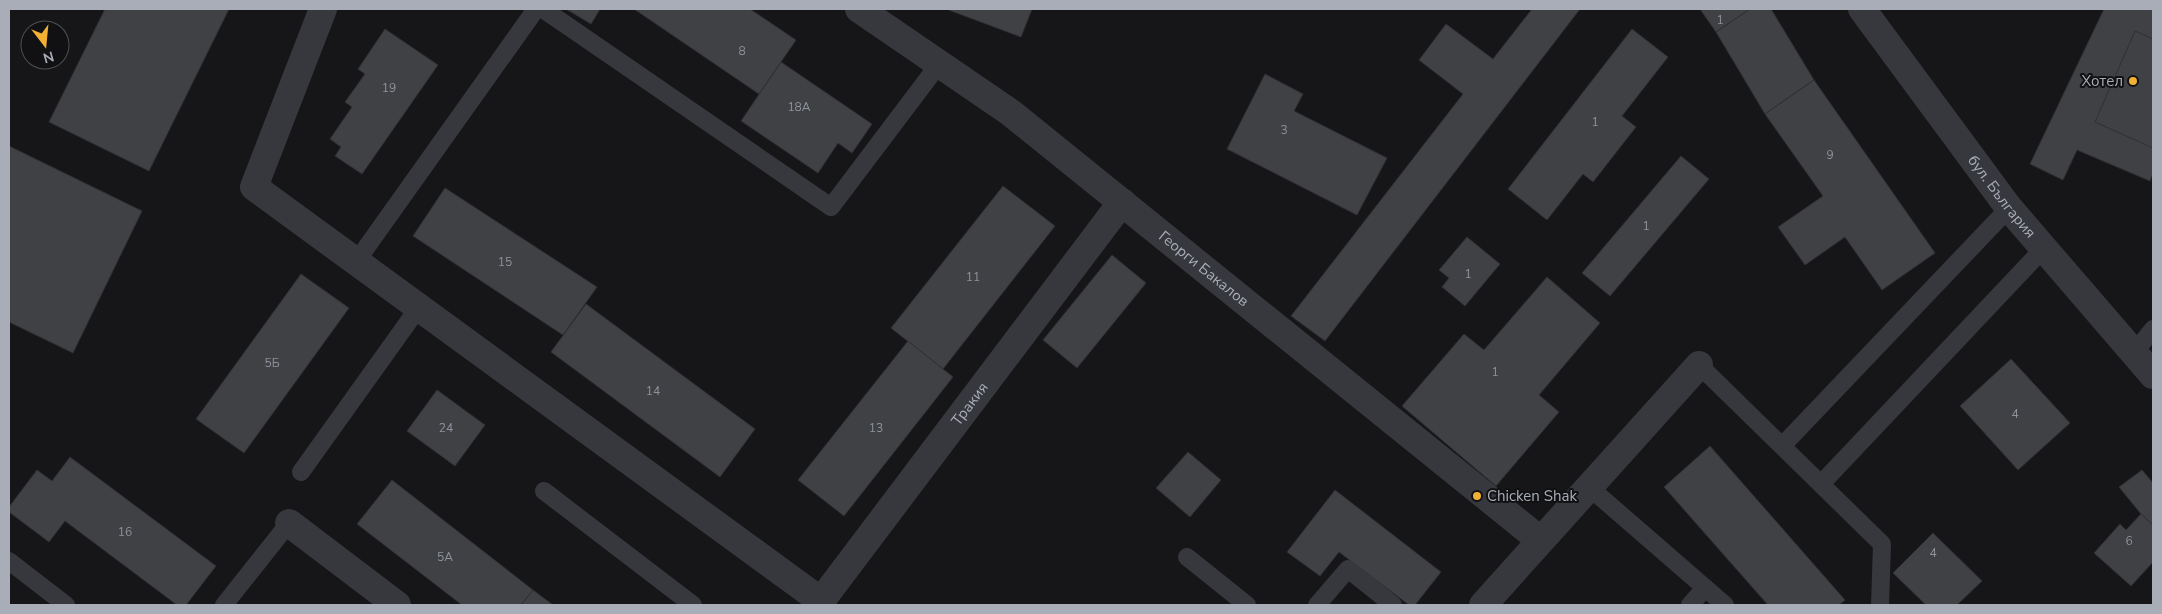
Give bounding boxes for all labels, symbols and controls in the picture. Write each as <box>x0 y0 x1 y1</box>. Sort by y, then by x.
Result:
house number: 1 <box>1716 12 1724 28</box>
north arrow <box>20 20 70 70</box>
house number: 8 <box>738 43 746 59</box>
text: N <box>41 46 56 68</box>
place label: Хотел <box>2081 71 2123 91</box>
marker: Хотел <box>2127 75 2139 87</box>
house number: 19 <box>382 80 396 96</box>
house number: 18А <box>787 99 811 115</box>
house number: 1 <box>1591 114 1599 130</box>
house number: 3 <box>1280 122 1288 138</box>
house number: 9 <box>1826 147 1834 163</box>
street label: бул. България <box>1963 151 2040 242</box>
house number: 1 <box>1642 218 1650 234</box>
street label: Георги Бакалов <box>1155 226 1253 311</box>
house number: 15 <box>498 254 512 270</box>
house number: 1 <box>1464 266 1472 282</box>
house number: 11 <box>966 269 980 285</box>
house number: 5Б <box>264 355 280 371</box>
house number: 1 <box>1491 364 1499 380</box>
street label: Тракия <box>947 378 993 430</box>
house number: 14 <box>646 383 660 399</box>
house number: 4 <box>2011 406 2019 422</box>
house number: 24 <box>439 420 453 436</box>
house number: 13 <box>869 420 883 436</box>
place label: Chicken Shak <box>1487 486 1577 506</box>
marker: Chicken Shak <box>1471 490 1483 502</box>
house number: 16 <box>118 524 132 540</box>
house number: 6 <box>2125 533 2133 549</box>
house number: 4 <box>1929 545 1937 561</box>
house number: 5А <box>437 549 453 565</box>

